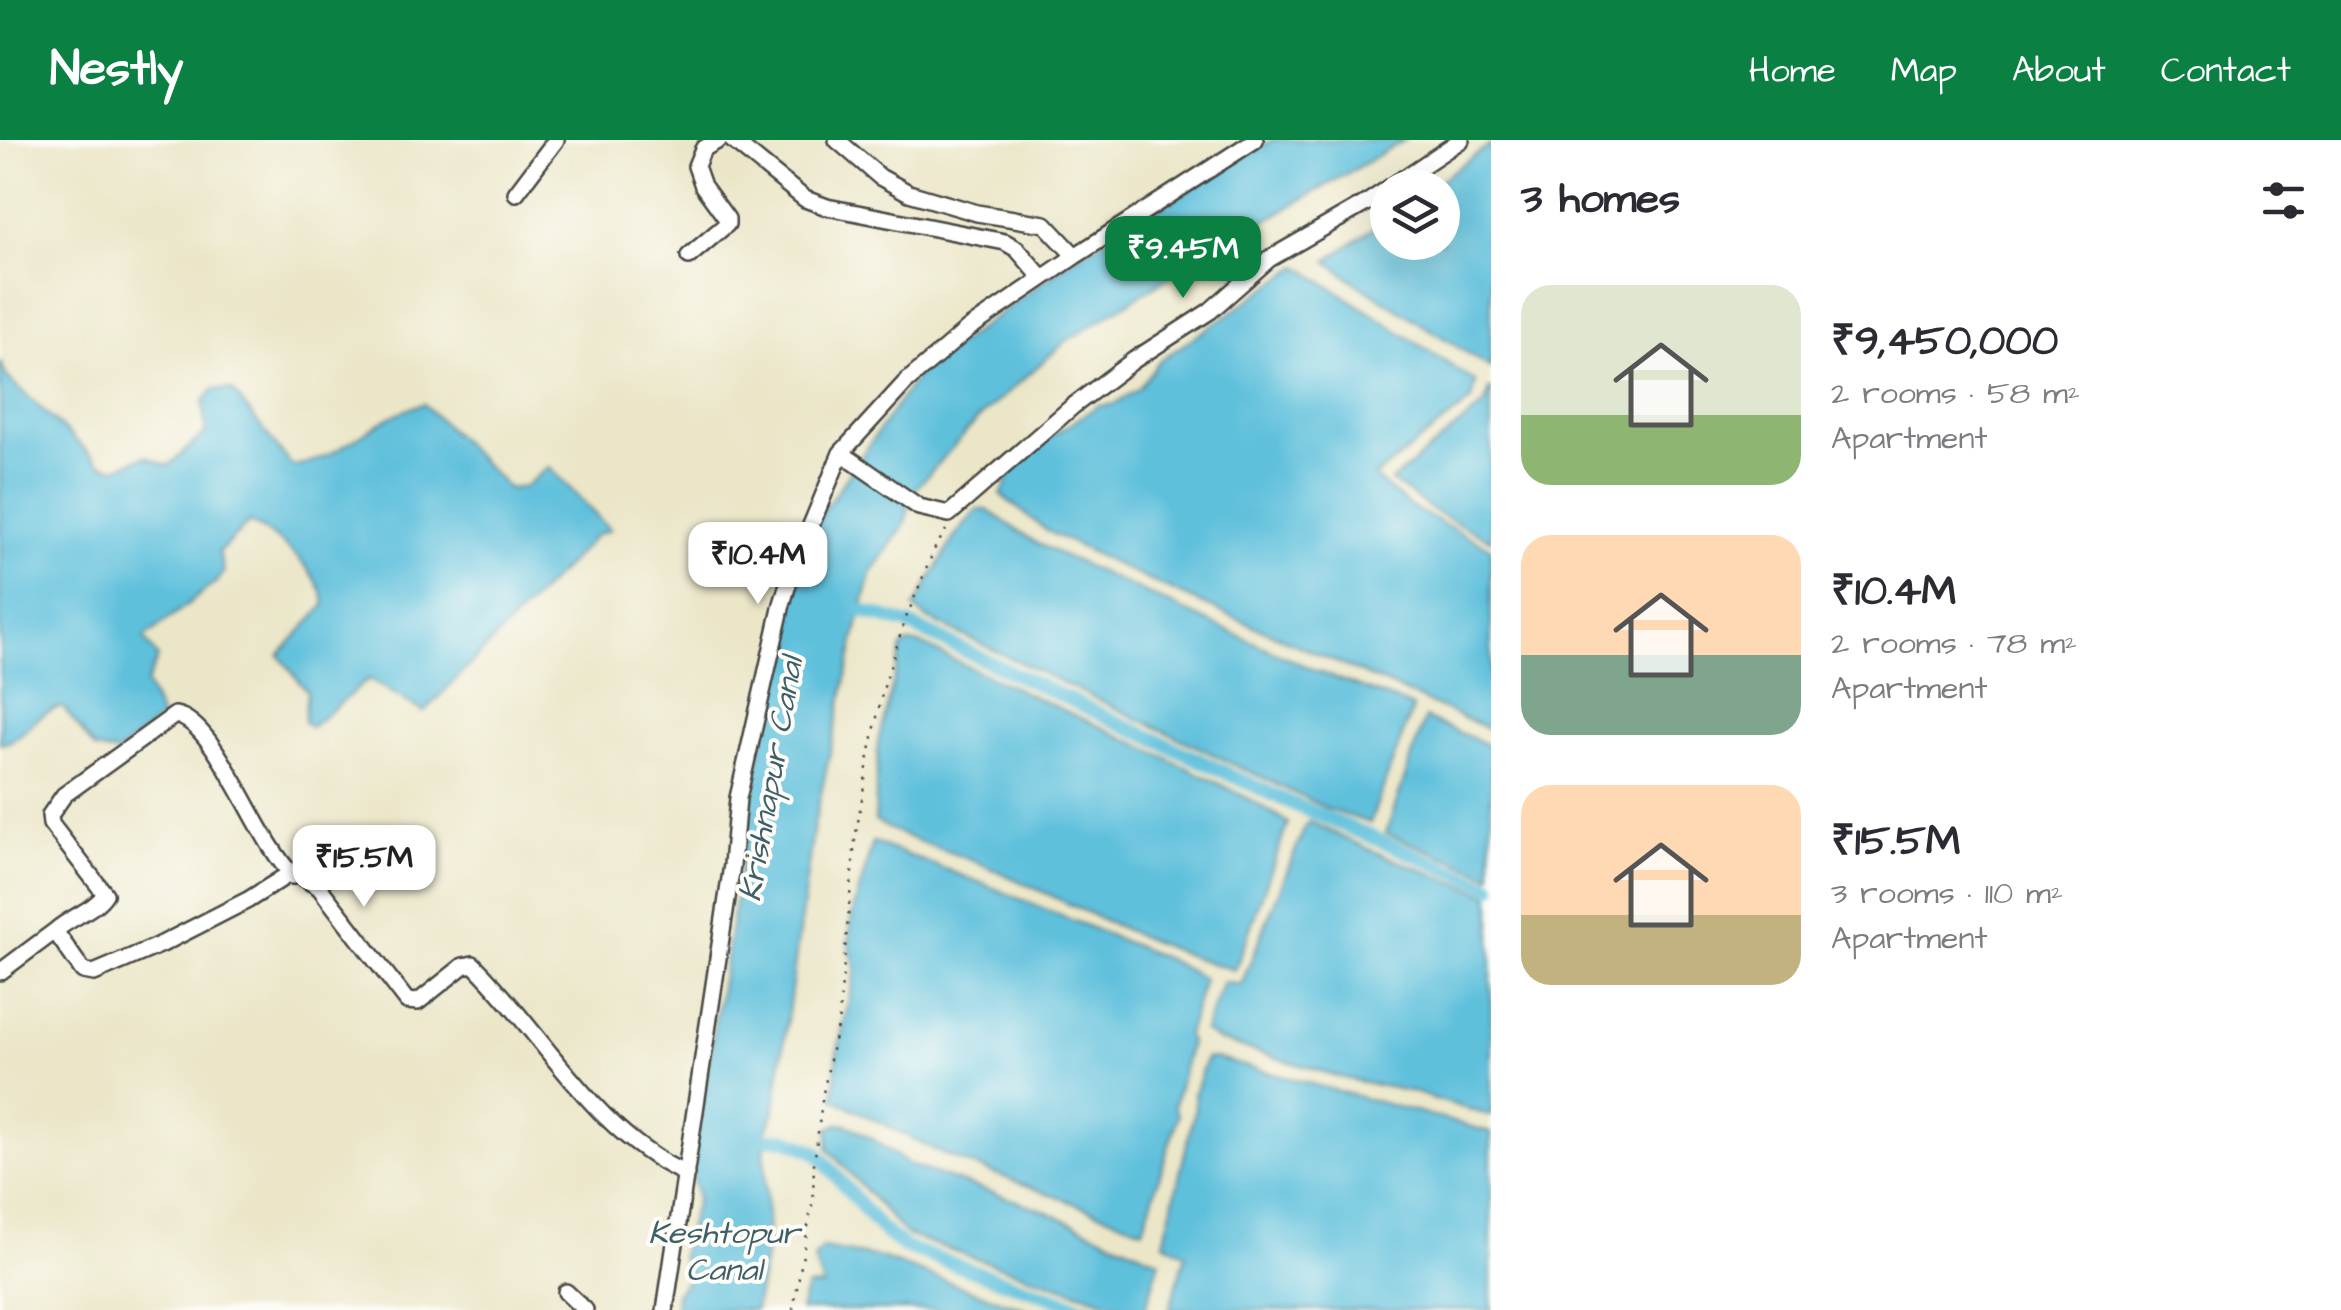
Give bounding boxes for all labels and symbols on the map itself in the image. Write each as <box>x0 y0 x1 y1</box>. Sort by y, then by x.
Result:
pin: ₹9.45M <box>1102 216 1264 301</box>
pin: ₹10.4M <box>677 522 839 607</box>
water label: Krishnapur Canal <box>728 650 816 905</box>
pin: ₹15.5M <box>283 825 445 910</box>
water label: Keshtopur Canal <box>648 1211 803 1293</box>

